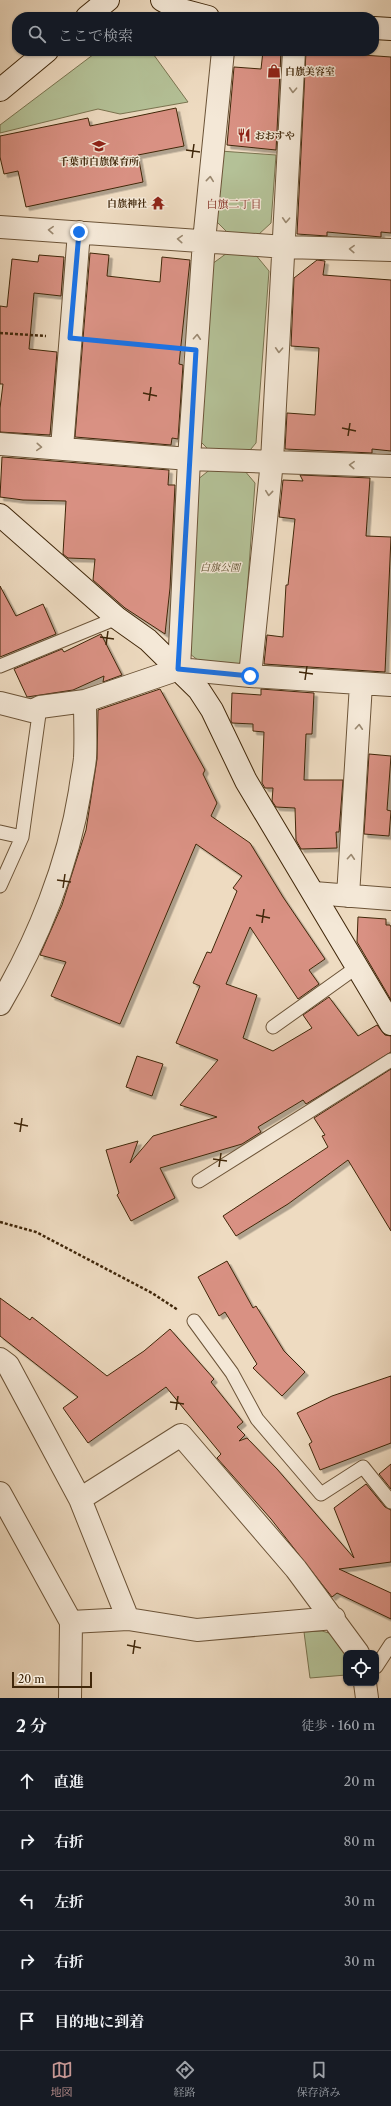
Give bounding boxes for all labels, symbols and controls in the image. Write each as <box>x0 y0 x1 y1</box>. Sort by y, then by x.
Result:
search box <box>12 12 379 56</box>
icon: search <box>26 23 48 45</box>
text: ここで検索 <box>58 26 133 45</box>
shop icon: 白旗美容室 <box>266 63 282 79</box>
place label: 白旗美容室 <box>285 65 335 78</box>
one-way arrow <box>288 87 297 93</box>
restaurant icon: おおすや <box>236 127 252 143</box>
place label: おおすや <box>255 129 295 142</box>
school or university icon: 千葉市白旗保育所 <box>91 138 107 154</box>
place label: 千葉市白旗保育所 <box>59 155 139 168</box>
one-way arrow <box>205 176 214 182</box>
temple icon: 白旗神社 <box>150 195 166 211</box>
place label: 白旗神社 <box>107 197 147 210</box>
district label: 白旗二丁目 <box>207 197 262 211</box>
one-way arrow <box>282 217 290 223</box>
route end <box>70 223 88 241</box>
one-way arrow <box>48 226 54 234</box>
one-way arrow <box>177 235 183 244</box>
one-way arrow <box>349 245 355 253</box>
one-way arrow <box>193 334 201 340</box>
one-way arrow <box>274 347 283 353</box>
one-way arrow <box>36 442 42 451</box>
one-way arrow <box>349 460 355 469</box>
one-way arrow <box>264 490 273 496</box>
park label: 白旗公園 <box>200 561 242 574</box>
route start <box>241 667 259 685</box>
one-way arrow <box>354 724 363 730</box>
one-way arrow <box>346 854 355 860</box>
map controls <box>343 1650 379 1686</box>
button: locate <box>343 1650 379 1686</box>
scale bar <box>12 1670 92 1689</box>
text: 20 m <box>18 1672 44 1686</box>
text: 2 分 <box>16 1716 47 1736</box>
text: 徒歩 · 160 m <box>302 1717 375 1733</box>
icon: ahead <box>16 1770 38 1792</box>
text: 直進 <box>54 1772 84 1791</box>
text: 20 m <box>344 1773 375 1789</box>
icon: right <box>16 1830 38 1852</box>
text: 右折 <box>54 1832 84 1851</box>
text: 80 m <box>343 1833 375 1849</box>
icon: left <box>16 1890 38 1912</box>
text: 左折 <box>54 1892 84 1911</box>
text: 30 m <box>344 1893 375 1909</box>
icon: right <box>16 1950 38 1972</box>
text: 右折 <box>54 1952 84 1971</box>
text: 30 m <box>344 1953 375 1969</box>
icon: arrive <box>16 2010 38 2032</box>
text: 目的地に到着 <box>54 2012 144 2031</box>
tab: 地図 <box>51 2059 73 2099</box>
tab: 経路 <box>174 2059 196 2099</box>
tab: 保存済み <box>297 2059 341 2099</box>

